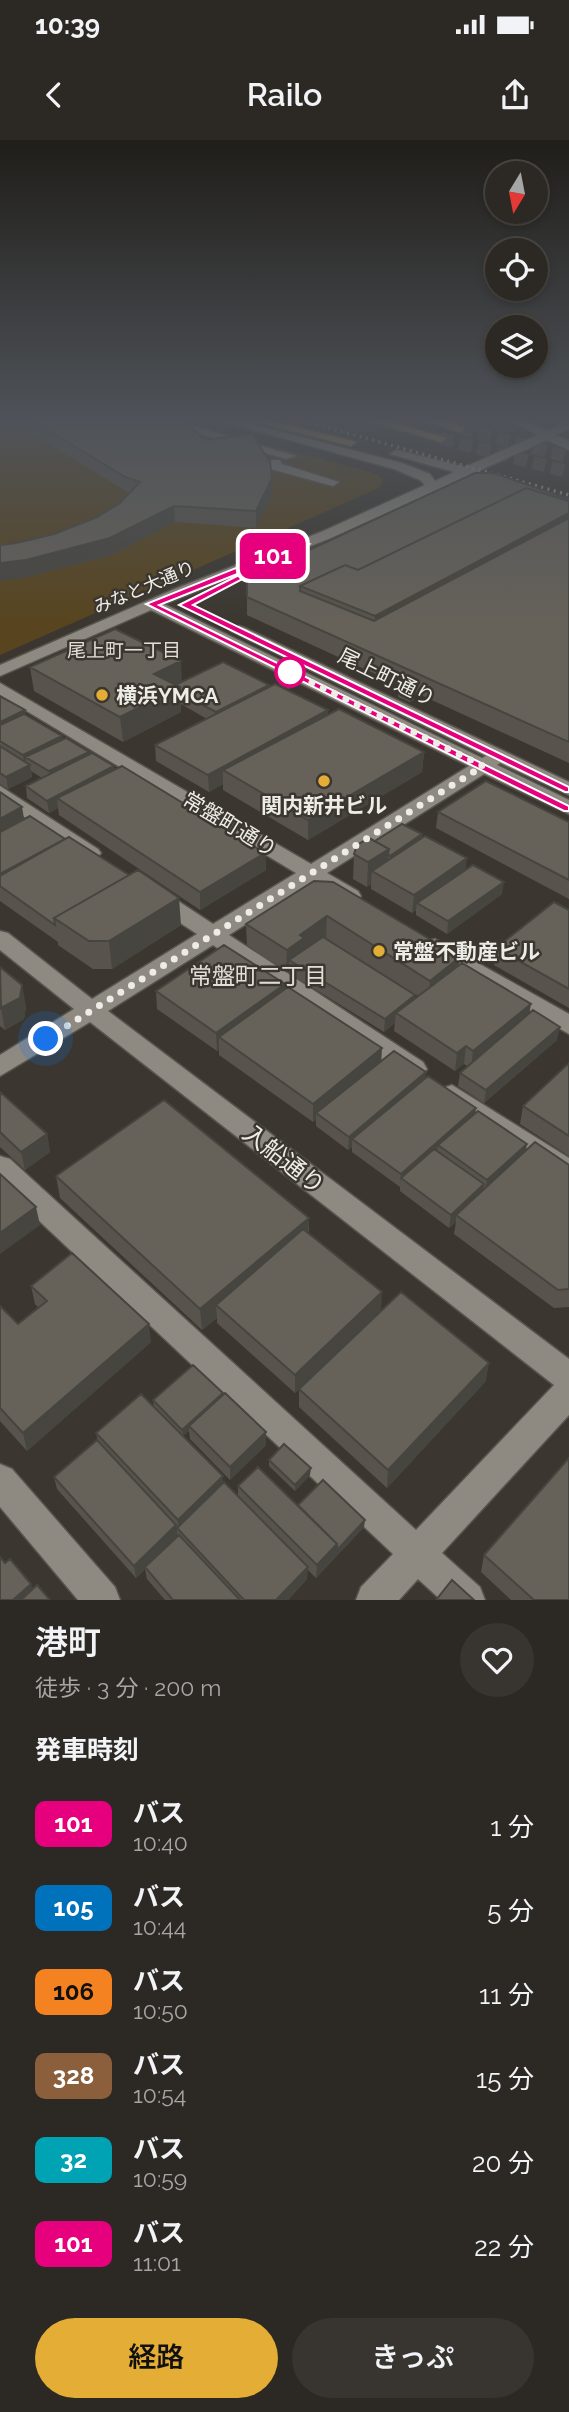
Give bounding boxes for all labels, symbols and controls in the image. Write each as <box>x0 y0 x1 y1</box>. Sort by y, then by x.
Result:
text: 10:39 <box>35 10 100 40</box>
icon: back <box>35 76 73 114</box>
text: Railo <box>247 76 322 113</box>
icon: share <box>496 76 534 114</box>
north arrow <box>485 161 548 224</box>
map controls <box>485 161 548 378</box>
button: locate <box>485 238 548 301</box>
button: layers <box>485 315 548 378</box>
line badge: 101 <box>233 533 313 579</box>
text: 101 <box>254 541 292 570</box>
street label: みなと大通り <box>90 556 198 618</box>
district label: 尾上町一丁目 <box>67 639 181 661</box>
street label: 尾上町通り <box>334 643 440 711</box>
unlabelled marker <box>275 657 305 687</box>
place label: 横浜YMCA <box>116 683 219 708</box>
marker: 横浜YMCA <box>94 687 110 703</box>
marker: 関内新井ビル <box>316 773 332 789</box>
street label: 常盤町通り <box>179 786 281 862</box>
place label: 関内新井ビル <box>261 793 387 818</box>
place label: 常盤不動産ビル <box>393 939 540 964</box>
marker: 常盤不動産ビル <box>371 943 387 959</box>
district label: 常盤町二丁目 <box>189 962 327 989</box>
your location <box>28 1021 63 1056</box>
street label: 入船通り <box>237 1118 331 1200</box>
text: 港町 <box>35 1623 101 1662</box>
button: heart <box>460 1623 534 1697</box>
text: 徒歩 · 3 分 · 200 m <box>35 1674 221 1701</box>
text: 発車時刻 <box>35 1735 139 1765</box>
text: バス <box>133 1798 185 1828</box>
text: 101 <box>54 1809 93 1838</box>
text: 1 分 <box>490 1812 534 1842</box>
text: 10:40 <box>133 1829 188 1856</box>
text: バス <box>133 1882 185 1912</box>
text: 105 <box>54 1893 93 1922</box>
text: 5 分 <box>487 1896 534 1926</box>
text: 10:44 <box>133 1913 186 1940</box>
text: バス <box>133 1966 185 1996</box>
text: 106 <box>53 1977 94 2006</box>
text: 11 分 <box>479 1980 534 2010</box>
text: 10:50 <box>133 1997 188 2024</box>
text: バス <box>133 2050 185 2080</box>
text: 328 <box>53 2061 94 2090</box>
text: 15 分 <box>476 2064 534 2094</box>
text: 10:54 <box>133 2081 186 2108</box>
text: バス <box>133 2134 185 2164</box>
text: 32 <box>60 2145 87 2174</box>
text: 20 分 <box>472 2148 534 2178</box>
text: 10:59 <box>133 2165 187 2192</box>
text: バス <box>133 2218 185 2248</box>
text: 101 <box>54 2229 93 2258</box>
text: 22 分 <box>474 2232 534 2262</box>
text: 11:01 <box>133 2249 181 2276</box>
button: 経路 <box>35 2318 278 2398</box>
button: きっぷ <box>292 2318 534 2398</box>

